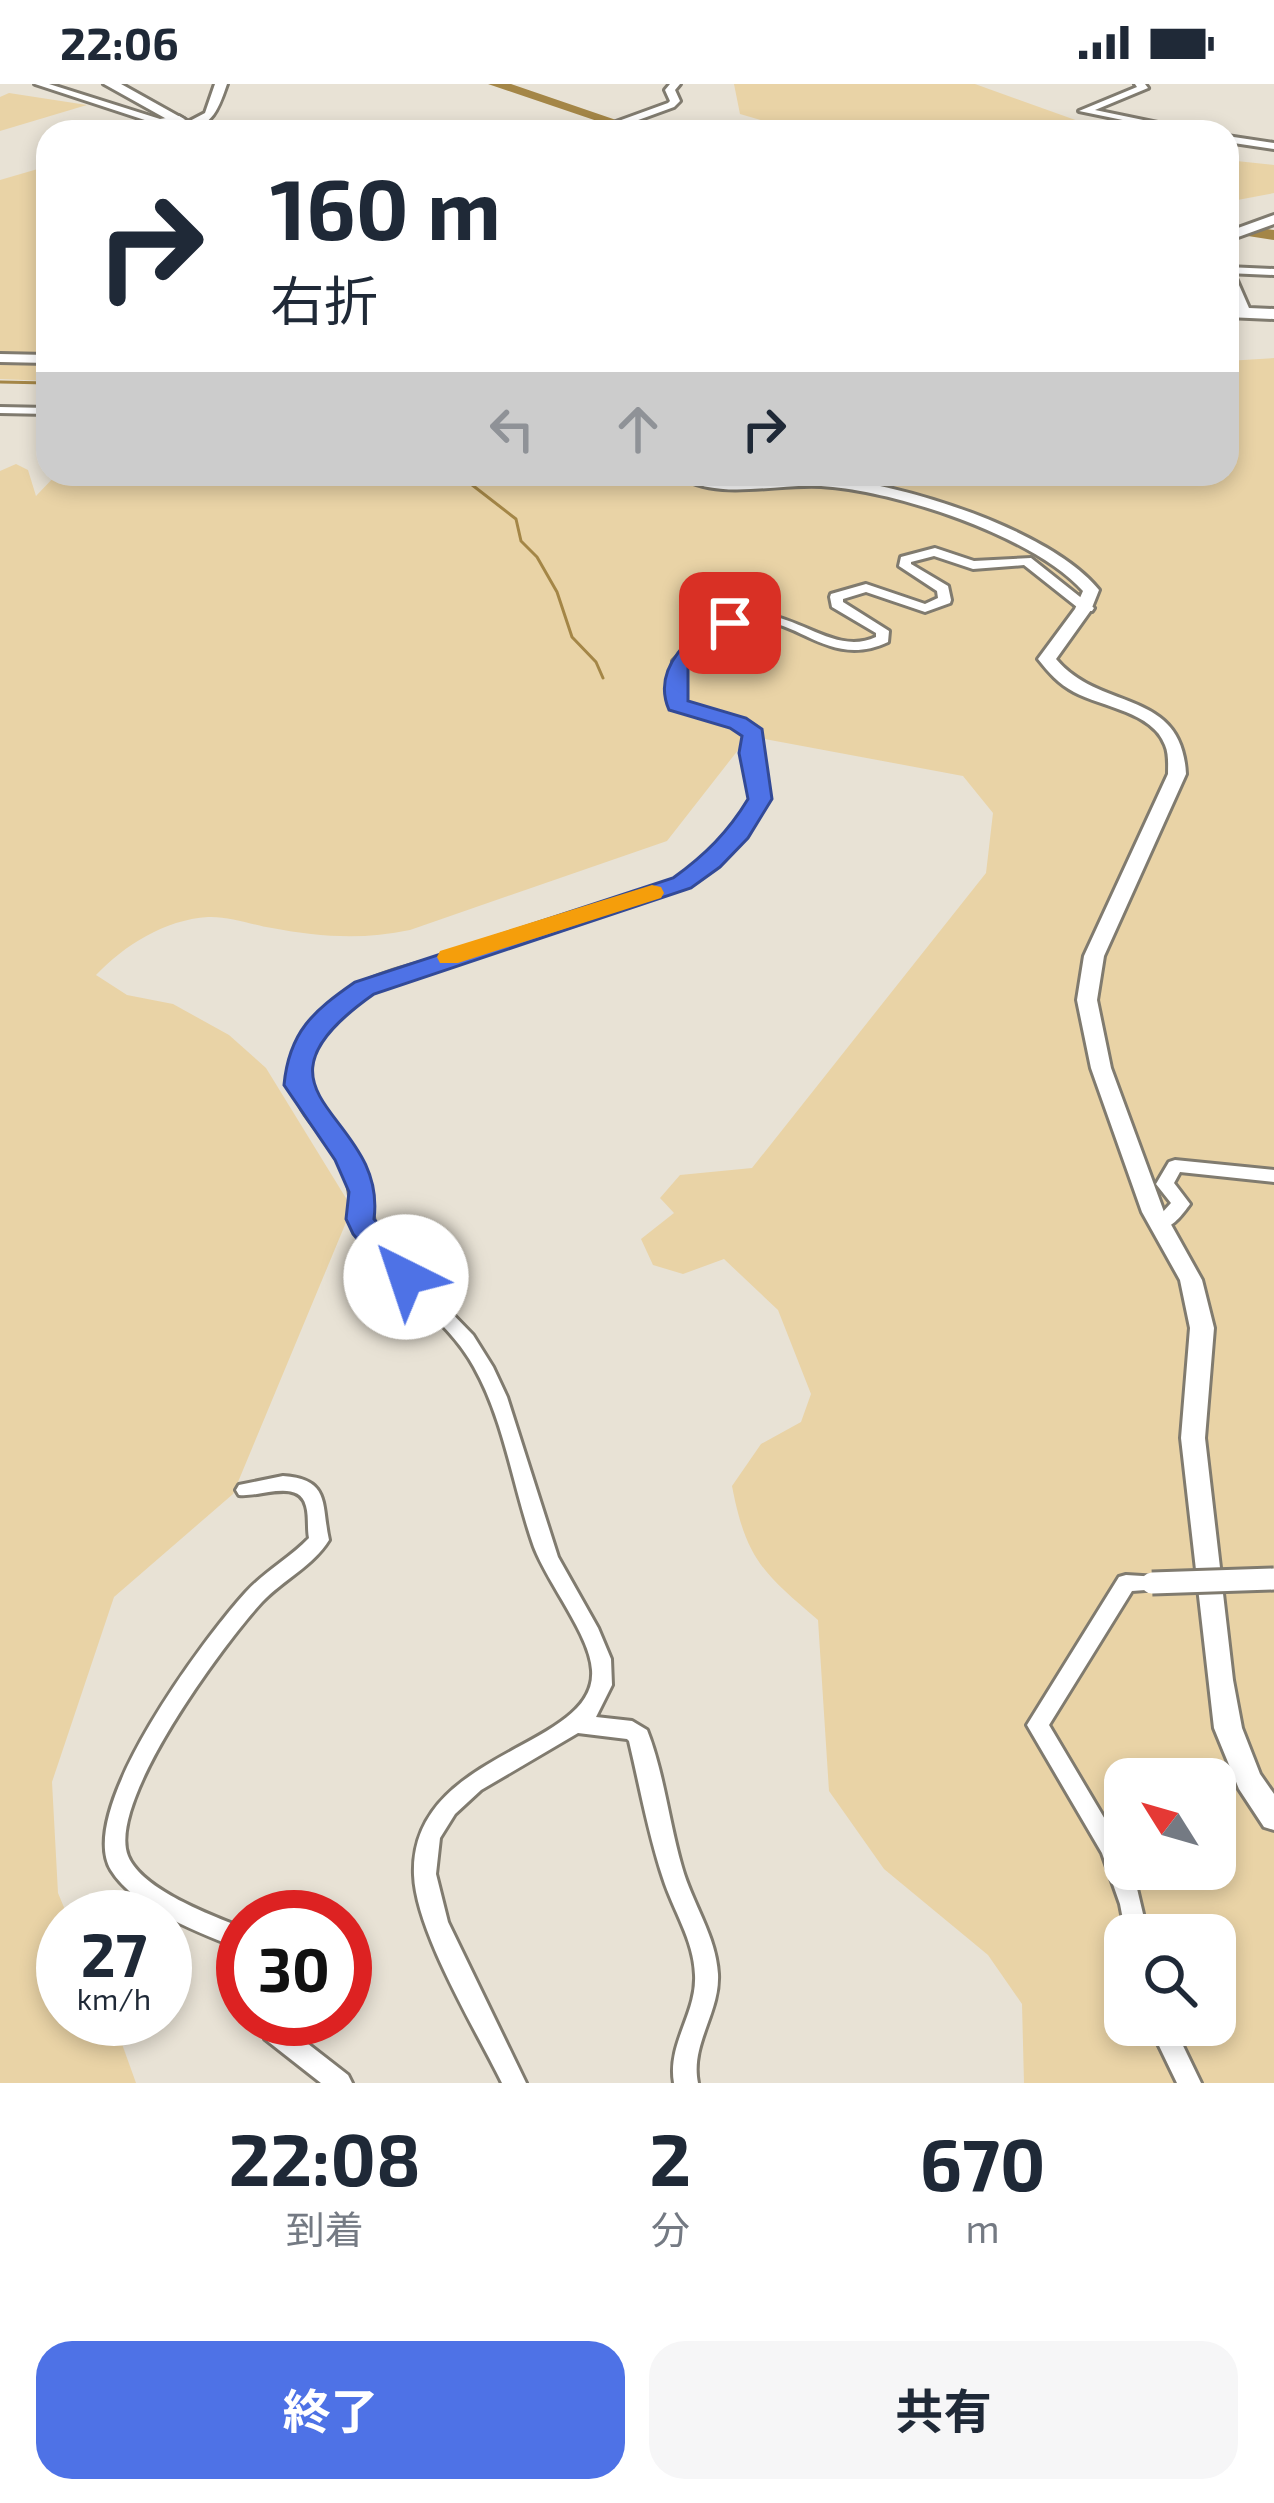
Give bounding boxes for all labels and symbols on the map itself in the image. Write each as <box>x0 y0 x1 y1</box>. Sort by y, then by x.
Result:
pin <box>679 572 781 674</box>
position arrow <box>343 1214 469 1340</box>
north arrow <box>1104 1758 1236 1890</box>
speed limit sign: 30 <box>216 1890 372 2046</box>

